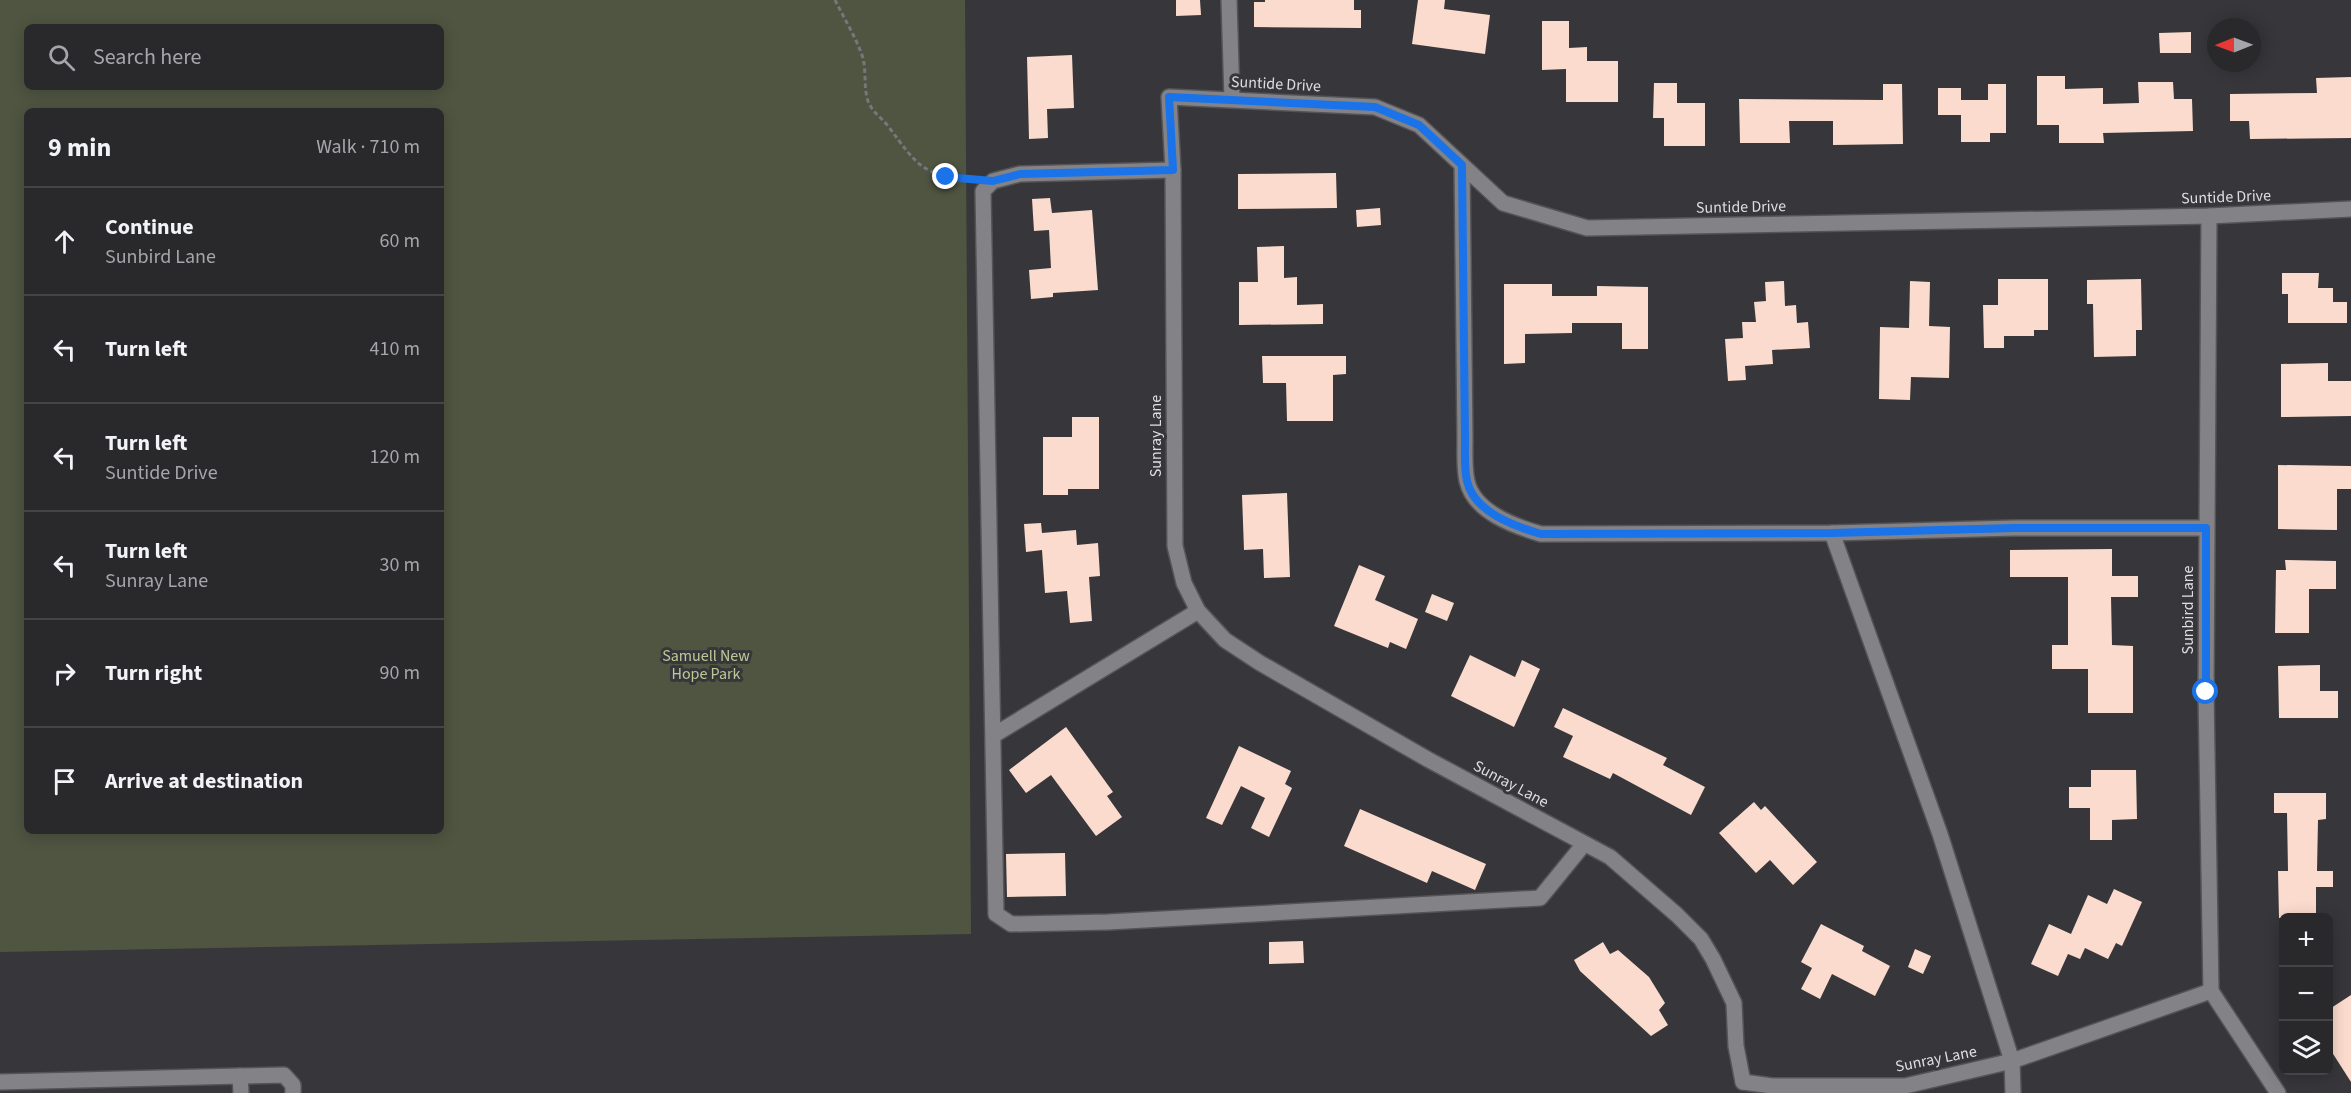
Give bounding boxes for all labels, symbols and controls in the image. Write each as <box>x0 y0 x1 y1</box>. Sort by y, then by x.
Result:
north arrow <box>2207 18 2261 72</box>
search box <box>24 24 444 90</box>
icon: search <box>45 41 78 74</box>
text: Search here <box>93 41 201 73</box>
street label: Suntide Drive <box>1230 71 1322 97</box>
text: 9 min <box>48 129 111 166</box>
text: Walk · 710 m <box>316 133 420 161</box>
route end <box>932 163 958 189</box>
street label: Suntide Drive <box>2181 184 2271 210</box>
street label: Suntide Drive <box>1696 195 1786 219</box>
text: Continue <box>105 211 194 243</box>
icon: ahead <box>48 225 81 258</box>
text: 60 m <box>380 227 420 255</box>
text: Sunbird Lane <box>105 243 216 271</box>
icon: left <box>48 333 81 366</box>
text: Turn left <box>105 333 187 365</box>
text: 410 m <box>370 335 420 363</box>
street label: Sunray Lane <box>1145 395 1167 477</box>
text: Turn left <box>105 427 187 459</box>
icon: left <box>48 441 81 474</box>
text: 120 m <box>370 443 420 471</box>
text: Suntide Drive <box>105 459 218 487</box>
text: Turn left <box>105 535 187 567</box>
icon: left <box>48 549 81 582</box>
text: 30 m <box>380 551 420 579</box>
street label: Sunbird Lane <box>2177 566 2199 654</box>
text: Sunray Lane <box>105 567 208 595</box>
park label: Samuell New Hope Park <box>662 645 750 685</box>
icon: right <box>48 657 81 690</box>
text: Turn right <box>105 657 202 689</box>
text: 90 m <box>380 659 420 687</box>
route start <box>2192 678 2218 704</box>
street label: Sunray Lane <box>1469 755 1553 813</box>
icon: arrive <box>48 765 81 798</box>
text: Arrive at destination <box>105 765 303 797</box>
map controls <box>2279 913 2333 1075</box>
button: + <box>2279 913 2333 967</box>
button: − <box>2279 967 2333 1021</box>
button: layers <box>2279 1021 2333 1075</box>
street label: Sunray Lane <box>1893 1040 1979 1078</box>

